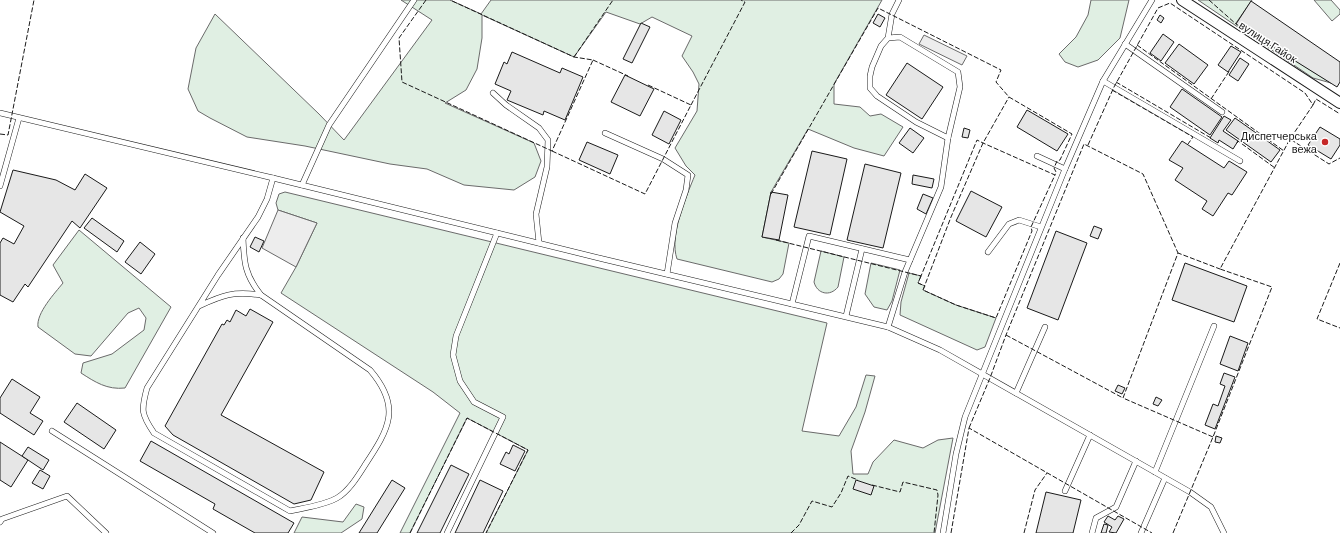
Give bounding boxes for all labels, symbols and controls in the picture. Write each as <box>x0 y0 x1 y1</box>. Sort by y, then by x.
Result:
street label: вулиця Гайок <box>1237 18 1300 65</box>
place label: Диспетчерська вежа <box>1241 129 1318 155</box>
marker: Диспетчерська вежа <box>1320 137 1330 147</box>

